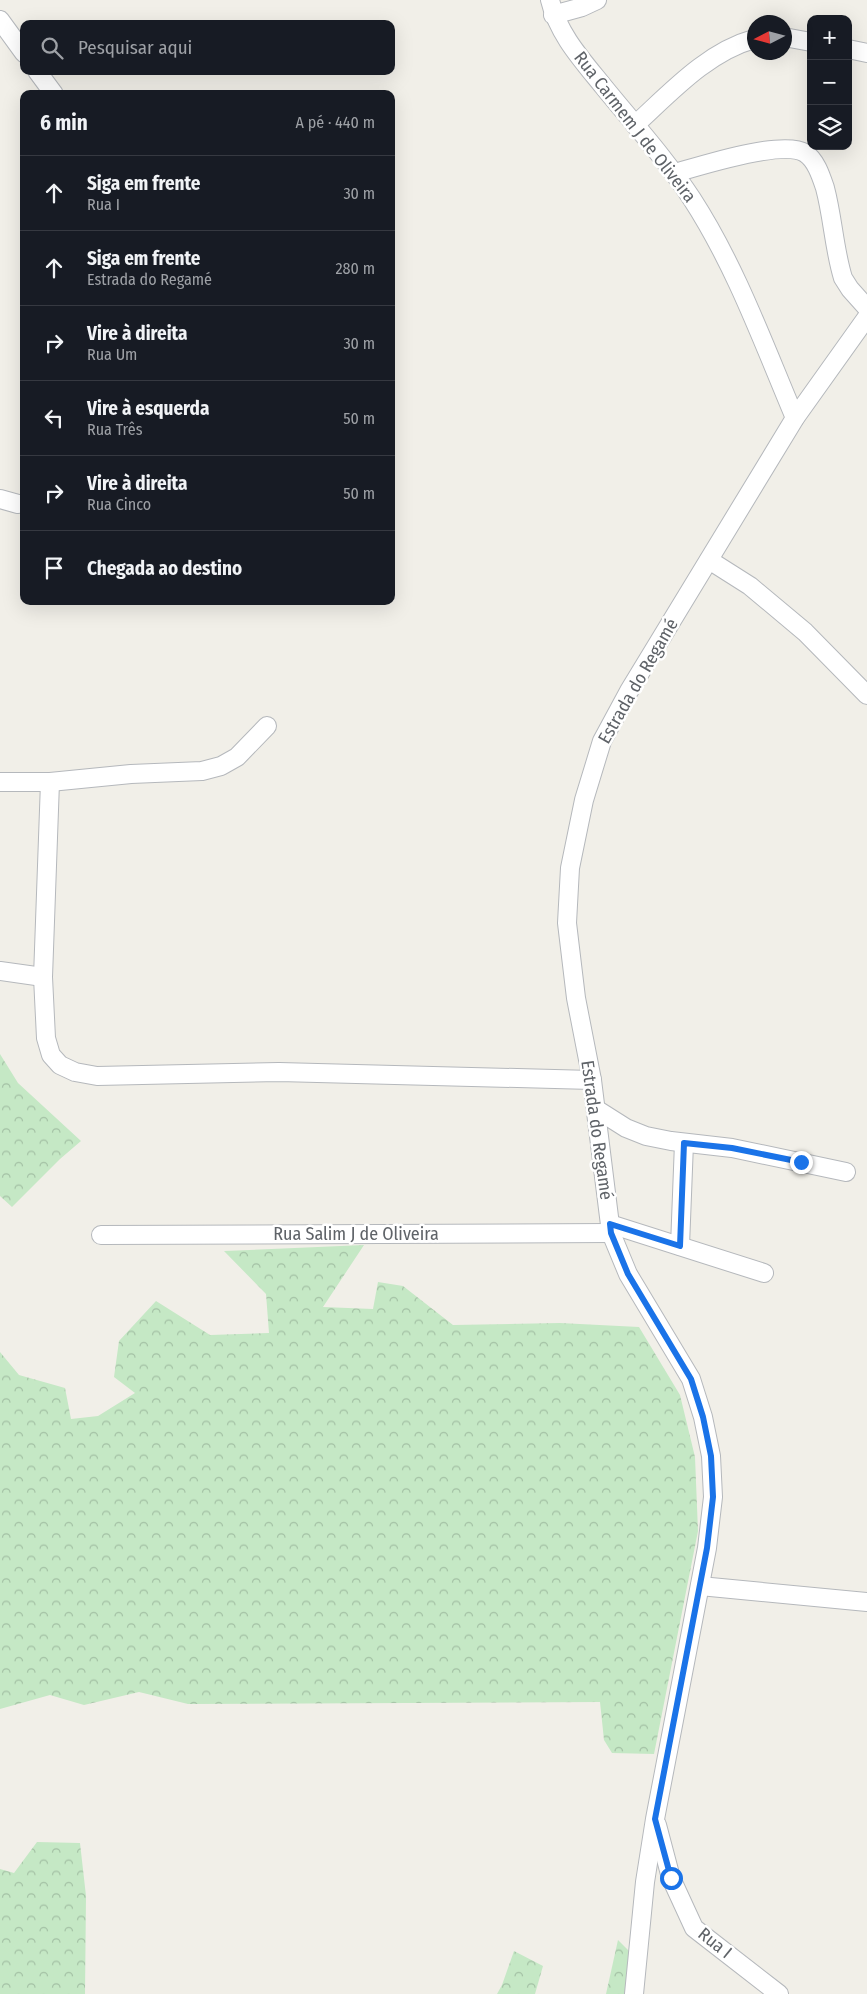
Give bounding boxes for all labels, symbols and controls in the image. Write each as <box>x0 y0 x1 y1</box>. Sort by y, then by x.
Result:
north arrow <box>747 15 792 60</box>
map controls <box>807 15 852 150</box>
button: + <box>807 15 852 60</box>
search box <box>20 20 395 75</box>
icon: search <box>38 34 66 62</box>
text: Pesquisar aqui <box>78 36 192 59</box>
street label: Rua Carmem J de Oliveira <box>569 47 701 207</box>
button: − <box>807 60 852 105</box>
button: layers <box>807 105 852 150</box>
text: 6 min <box>40 110 88 136</box>
text: A pé · 440 m <box>296 113 375 132</box>
text: Siga em frente <box>87 172 201 195</box>
icon: ahead <box>40 179 68 207</box>
text: 30 m <box>343 184 375 203</box>
text: Rua I <box>87 195 120 214</box>
text: Siga em frente <box>87 247 201 270</box>
icon: ahead <box>40 254 68 282</box>
text: 280 m <box>336 259 375 278</box>
text: Estrada do Regamé <box>87 270 212 289</box>
text: Vire à direita <box>87 322 188 345</box>
icon: right <box>40 329 68 357</box>
text: 30 m <box>343 334 375 353</box>
text: Rua Um <box>87 345 137 364</box>
text: Vire à esquerda <box>87 397 209 420</box>
icon: left <box>40 404 68 432</box>
text: 50 m <box>343 409 375 428</box>
text: Rua Três <box>87 420 143 439</box>
text: Vire à direita <box>87 472 188 495</box>
icon: right <box>40 479 68 507</box>
text: 50 m <box>343 484 375 503</box>
text: Rua Cinco <box>87 495 151 514</box>
icon: arrive <box>40 554 68 582</box>
text: Chegada ao destino <box>87 557 242 580</box>
street label: Estrada do Regamé <box>593 615 683 747</box>
street label: Estrada do Regamé <box>576 1059 618 1201</box>
route end <box>790 1151 813 1174</box>
street label: Rua Salim J de Oliveira <box>273 1223 439 1245</box>
route start <box>660 1867 683 1890</box>
street label: Rua I <box>694 1923 736 1963</box>

